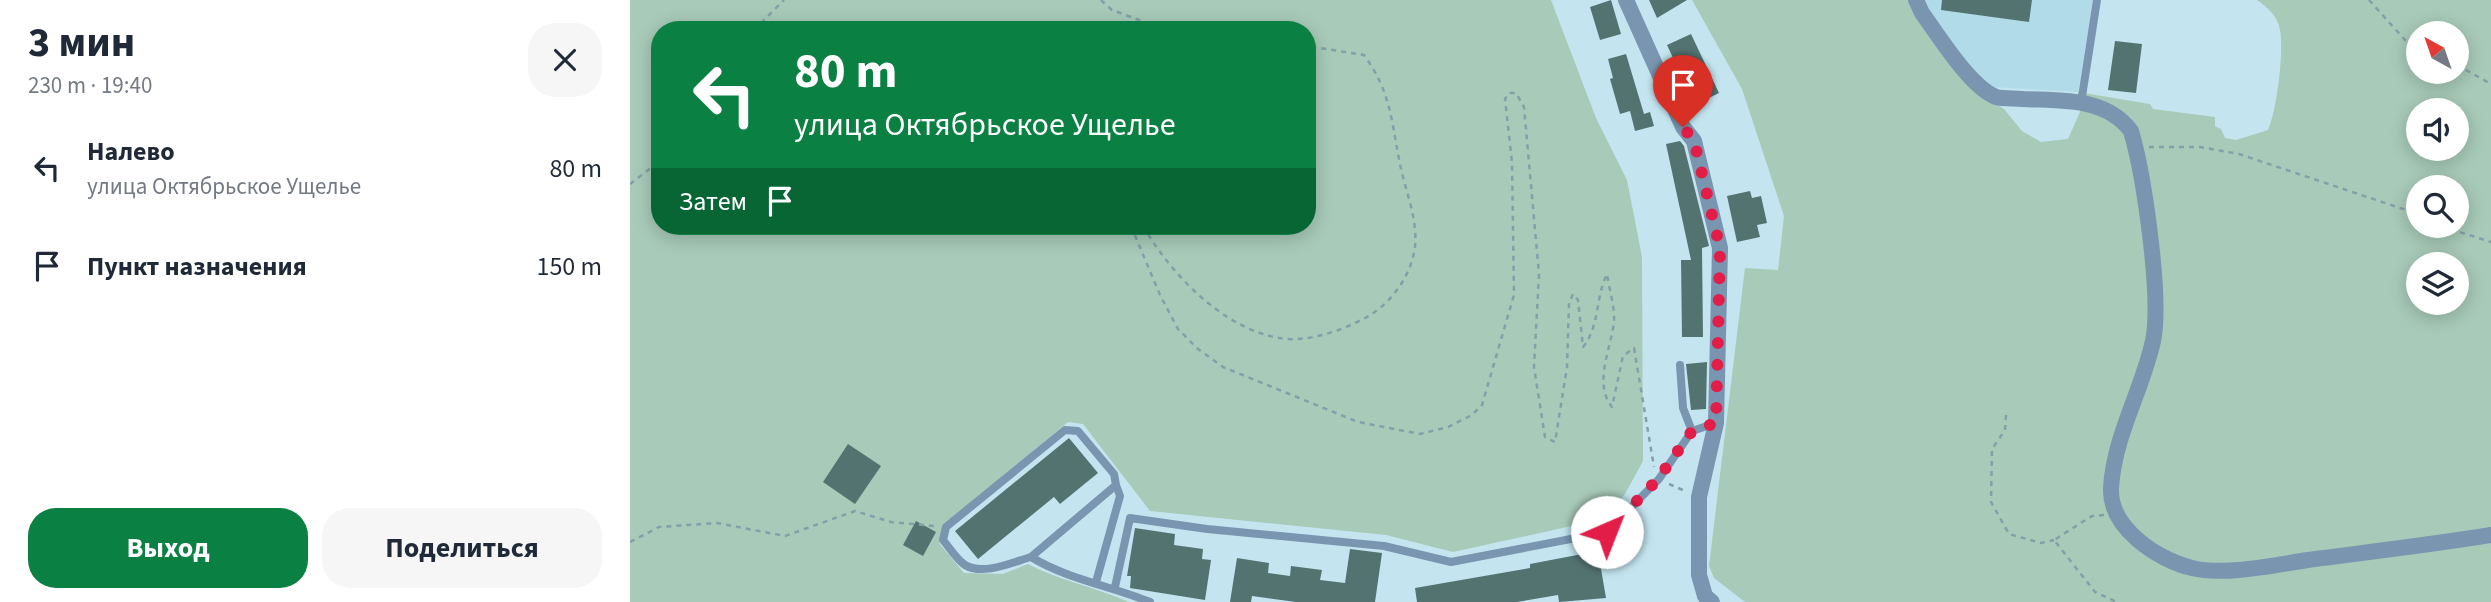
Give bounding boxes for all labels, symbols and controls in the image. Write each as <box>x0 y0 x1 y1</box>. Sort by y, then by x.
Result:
text: 3 мин <box>28 13 135 73</box>
north arrow <box>2406 21 2469 84</box>
map controls <box>2406 21 2469 315</box>
button: close <box>528 23 602 97</box>
text: 80 m <box>794 37 898 107</box>
icon: left <box>679 49 770 140</box>
pin <box>1653 55 1713 127</box>
icon: arrive <box>1664 66 1702 104</box>
text: 230 m · 19:40 <box>28 69 152 102</box>
button: sound <box>2406 98 2469 161</box>
text: улица Октябрьское Ущелье <box>794 102 1176 148</box>
text: Налево <box>87 133 175 170</box>
icon: left <box>28 149 66 187</box>
text: 80 m <box>549 150 602 187</box>
text: улица Октябрьское Ущелье <box>87 170 361 203</box>
button: search <box>2406 175 2469 238</box>
icon: arrive <box>761 182 799 220</box>
text: Затем <box>679 183 747 220</box>
icon: arrive <box>28 247 66 285</box>
text: Пункт назначения <box>87 248 307 285</box>
text: 150 m <box>536 248 602 285</box>
button: layers <box>2406 252 2469 315</box>
position arrow <box>1570 495 1644 569</box>
button: Выход <box>28 508 308 588</box>
button: Поделиться <box>322 508 602 588</box>

